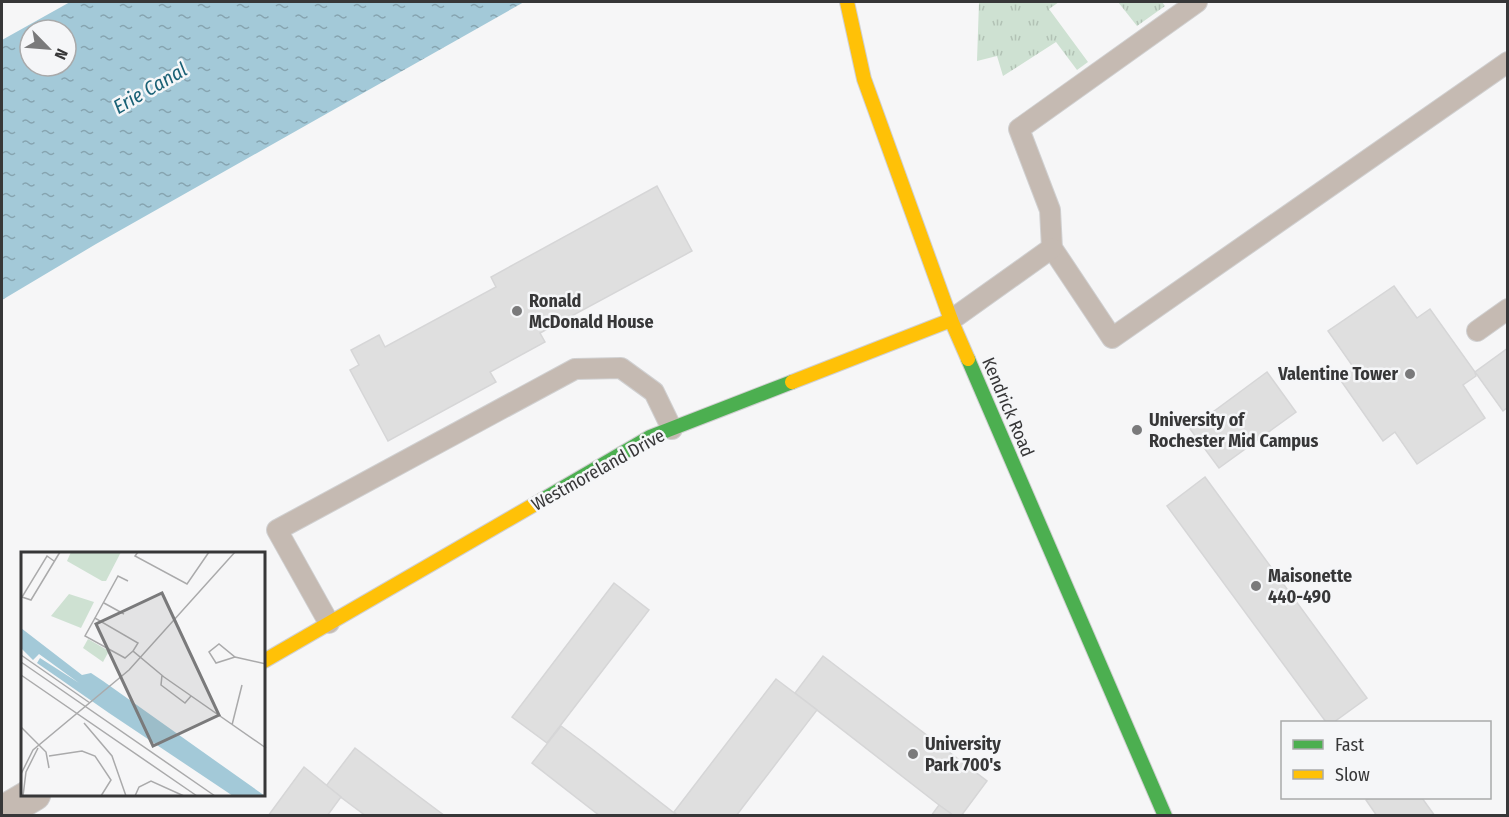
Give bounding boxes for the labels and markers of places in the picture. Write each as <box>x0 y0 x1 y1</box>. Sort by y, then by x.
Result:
place label: Ronald McDonald House <box>529 290 654 333</box>
marker: Ronald McDonald House <box>510 304 524 318</box>
place label: Valentine Tower <box>1277 363 1398 385</box>
marker: Valentine Tower <box>1403 367 1417 381</box>
place label: University of Rochester Mid Campus <box>1149 409 1318 452</box>
marker: University of Rochester Mid Campus <box>1130 423 1144 437</box>
place label: Maisonette 440-490 <box>1268 565 1352 608</box>
marker: Maisonette 440-490 <box>1249 579 1263 593</box>
place label: University Park 700's <box>925 733 1001 776</box>
marker: University Park 700's <box>906 747 920 761</box>

